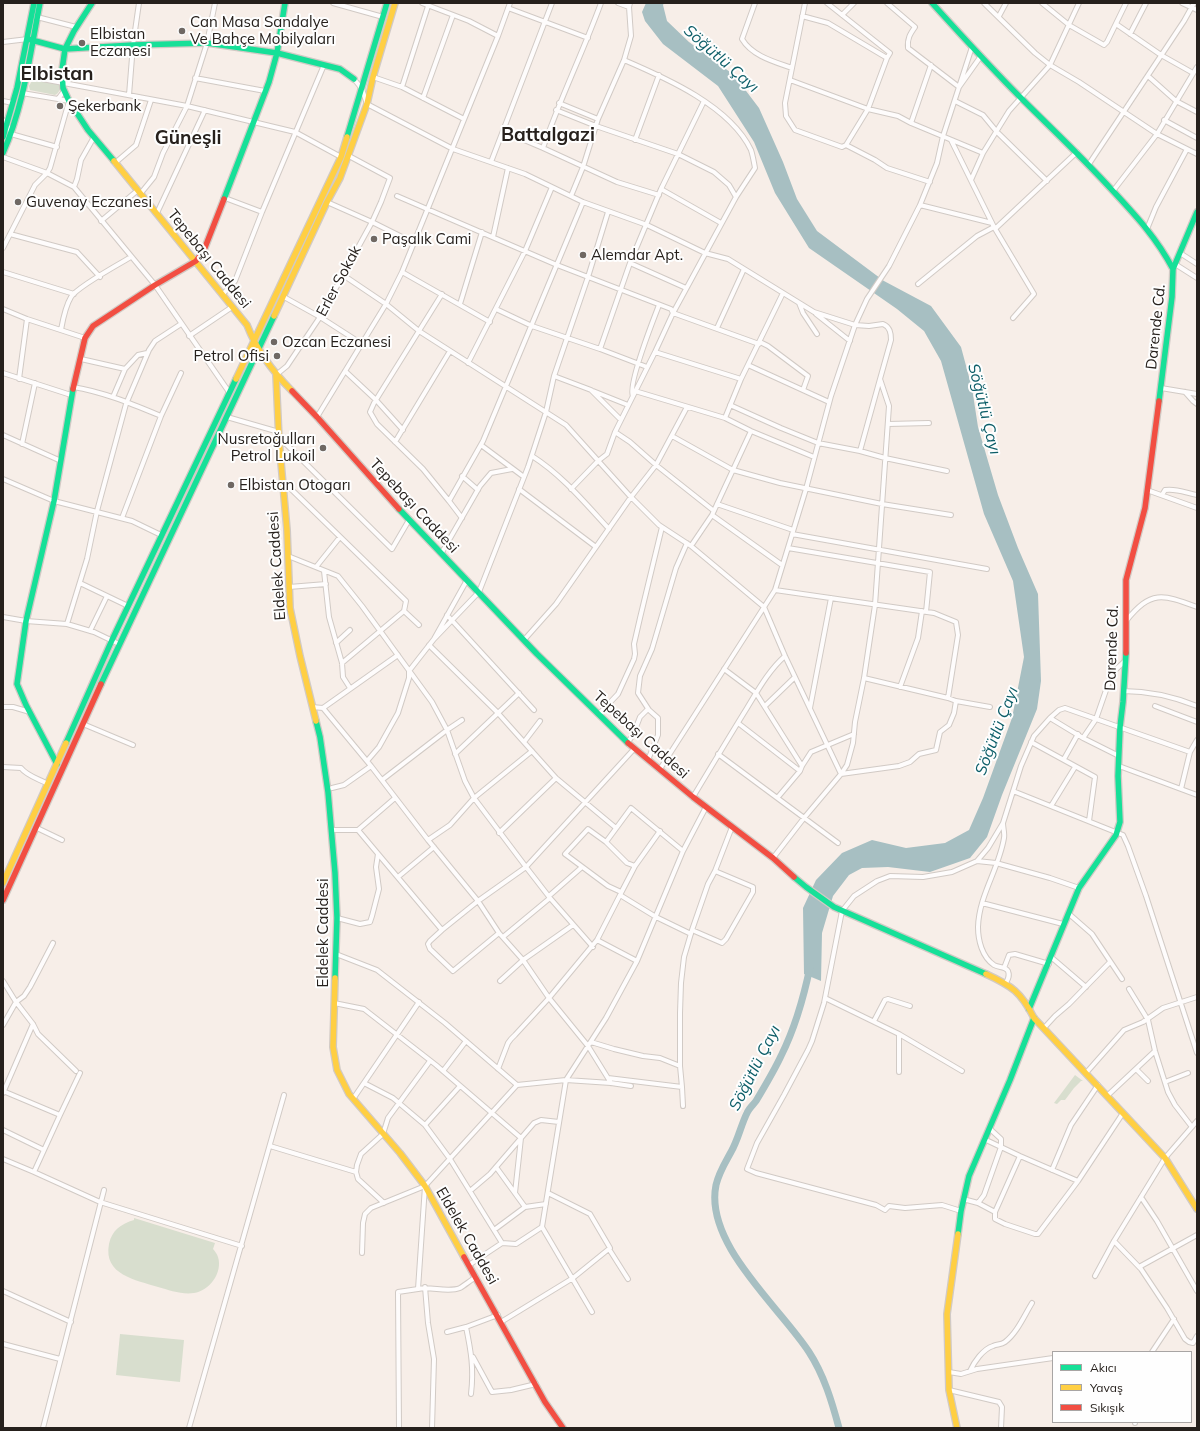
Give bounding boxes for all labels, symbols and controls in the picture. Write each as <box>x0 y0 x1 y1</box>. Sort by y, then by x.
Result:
place label: Can Masa Sandalye Ve Bahçe Mobilyaları <box>190 13 335 48</box>
water label: Söğütlü Çayı <box>679 21 763 97</box>
place label: Elbistan Eczanesi <box>90 25 151 60</box>
marker: Can Masa Sandalye Ve Bahçe Mobilyaları <box>177 26 187 36</box>
marker: Elbistan Eczanesi <box>77 38 87 48</box>
district label: Elbistan <box>21 63 93 85</box>
place label: Şekerbank <box>68 97 141 115</box>
marker: Şekerbank <box>55 101 65 111</box>
district label: Battalgazi <box>501 124 595 146</box>
district label: Güneşli <box>155 127 221 149</box>
place label: Guvenay Eczanesi <box>26 193 152 211</box>
marker: Guvenay Eczanesi <box>13 197 23 207</box>
street label: Tepebaşı Caddesi <box>164 206 254 312</box>
place label: Paşalık Cami <box>382 230 471 248</box>
marker: Paşalık Cami <box>369 234 379 244</box>
street label: Erler Sokak <box>313 242 365 320</box>
place label: Alemdar Apt. <box>591 246 683 264</box>
marker: Alemdar Apt. <box>578 250 588 260</box>
street label: Darende Cd. <box>1143 283 1169 371</box>
place label: Ozcan Eczanesi <box>282 333 391 351</box>
marker: Ozcan Eczanesi <box>269 337 279 347</box>
place label: Petrol Ofisi <box>194 347 269 365</box>
marker: Petrol Ofisi <box>272 351 282 361</box>
water label: Söğütlü Çayı <box>963 361 1005 457</box>
place label: Nusretoğulları Petrol Lukoil <box>218 430 315 465</box>
marker: Nusretoğulları Petrol Lukoil <box>318 443 328 453</box>
street label: Tepebaşı Caddesi <box>366 455 462 557</box>
place label: Elbistan Otogarı <box>239 476 351 494</box>
marker: Elbistan Otogarı <box>226 480 236 490</box>
street label: Eldelek Caddesi <box>264 511 290 621</box>
street label: Darende Cd. <box>1102 605 1122 691</box>
water label: Söğütlü Çayı <box>971 684 1023 778</box>
street label: Tepebaşı Caddesi <box>590 687 692 783</box>
street label: Eldelek Caddesi <box>314 878 332 988</box>
water label: Söğütlü Çayı <box>725 1022 785 1114</box>
street label: Eldelek Caddesi <box>432 1184 502 1288</box>
legend <box>1052 1351 1192 1423</box>
text: Akıcı <box>1090 1360 1117 1375</box>
text: Yavaş <box>1090 1380 1123 1395</box>
text: Sıkışık <box>1090 1400 1124 1415</box>

